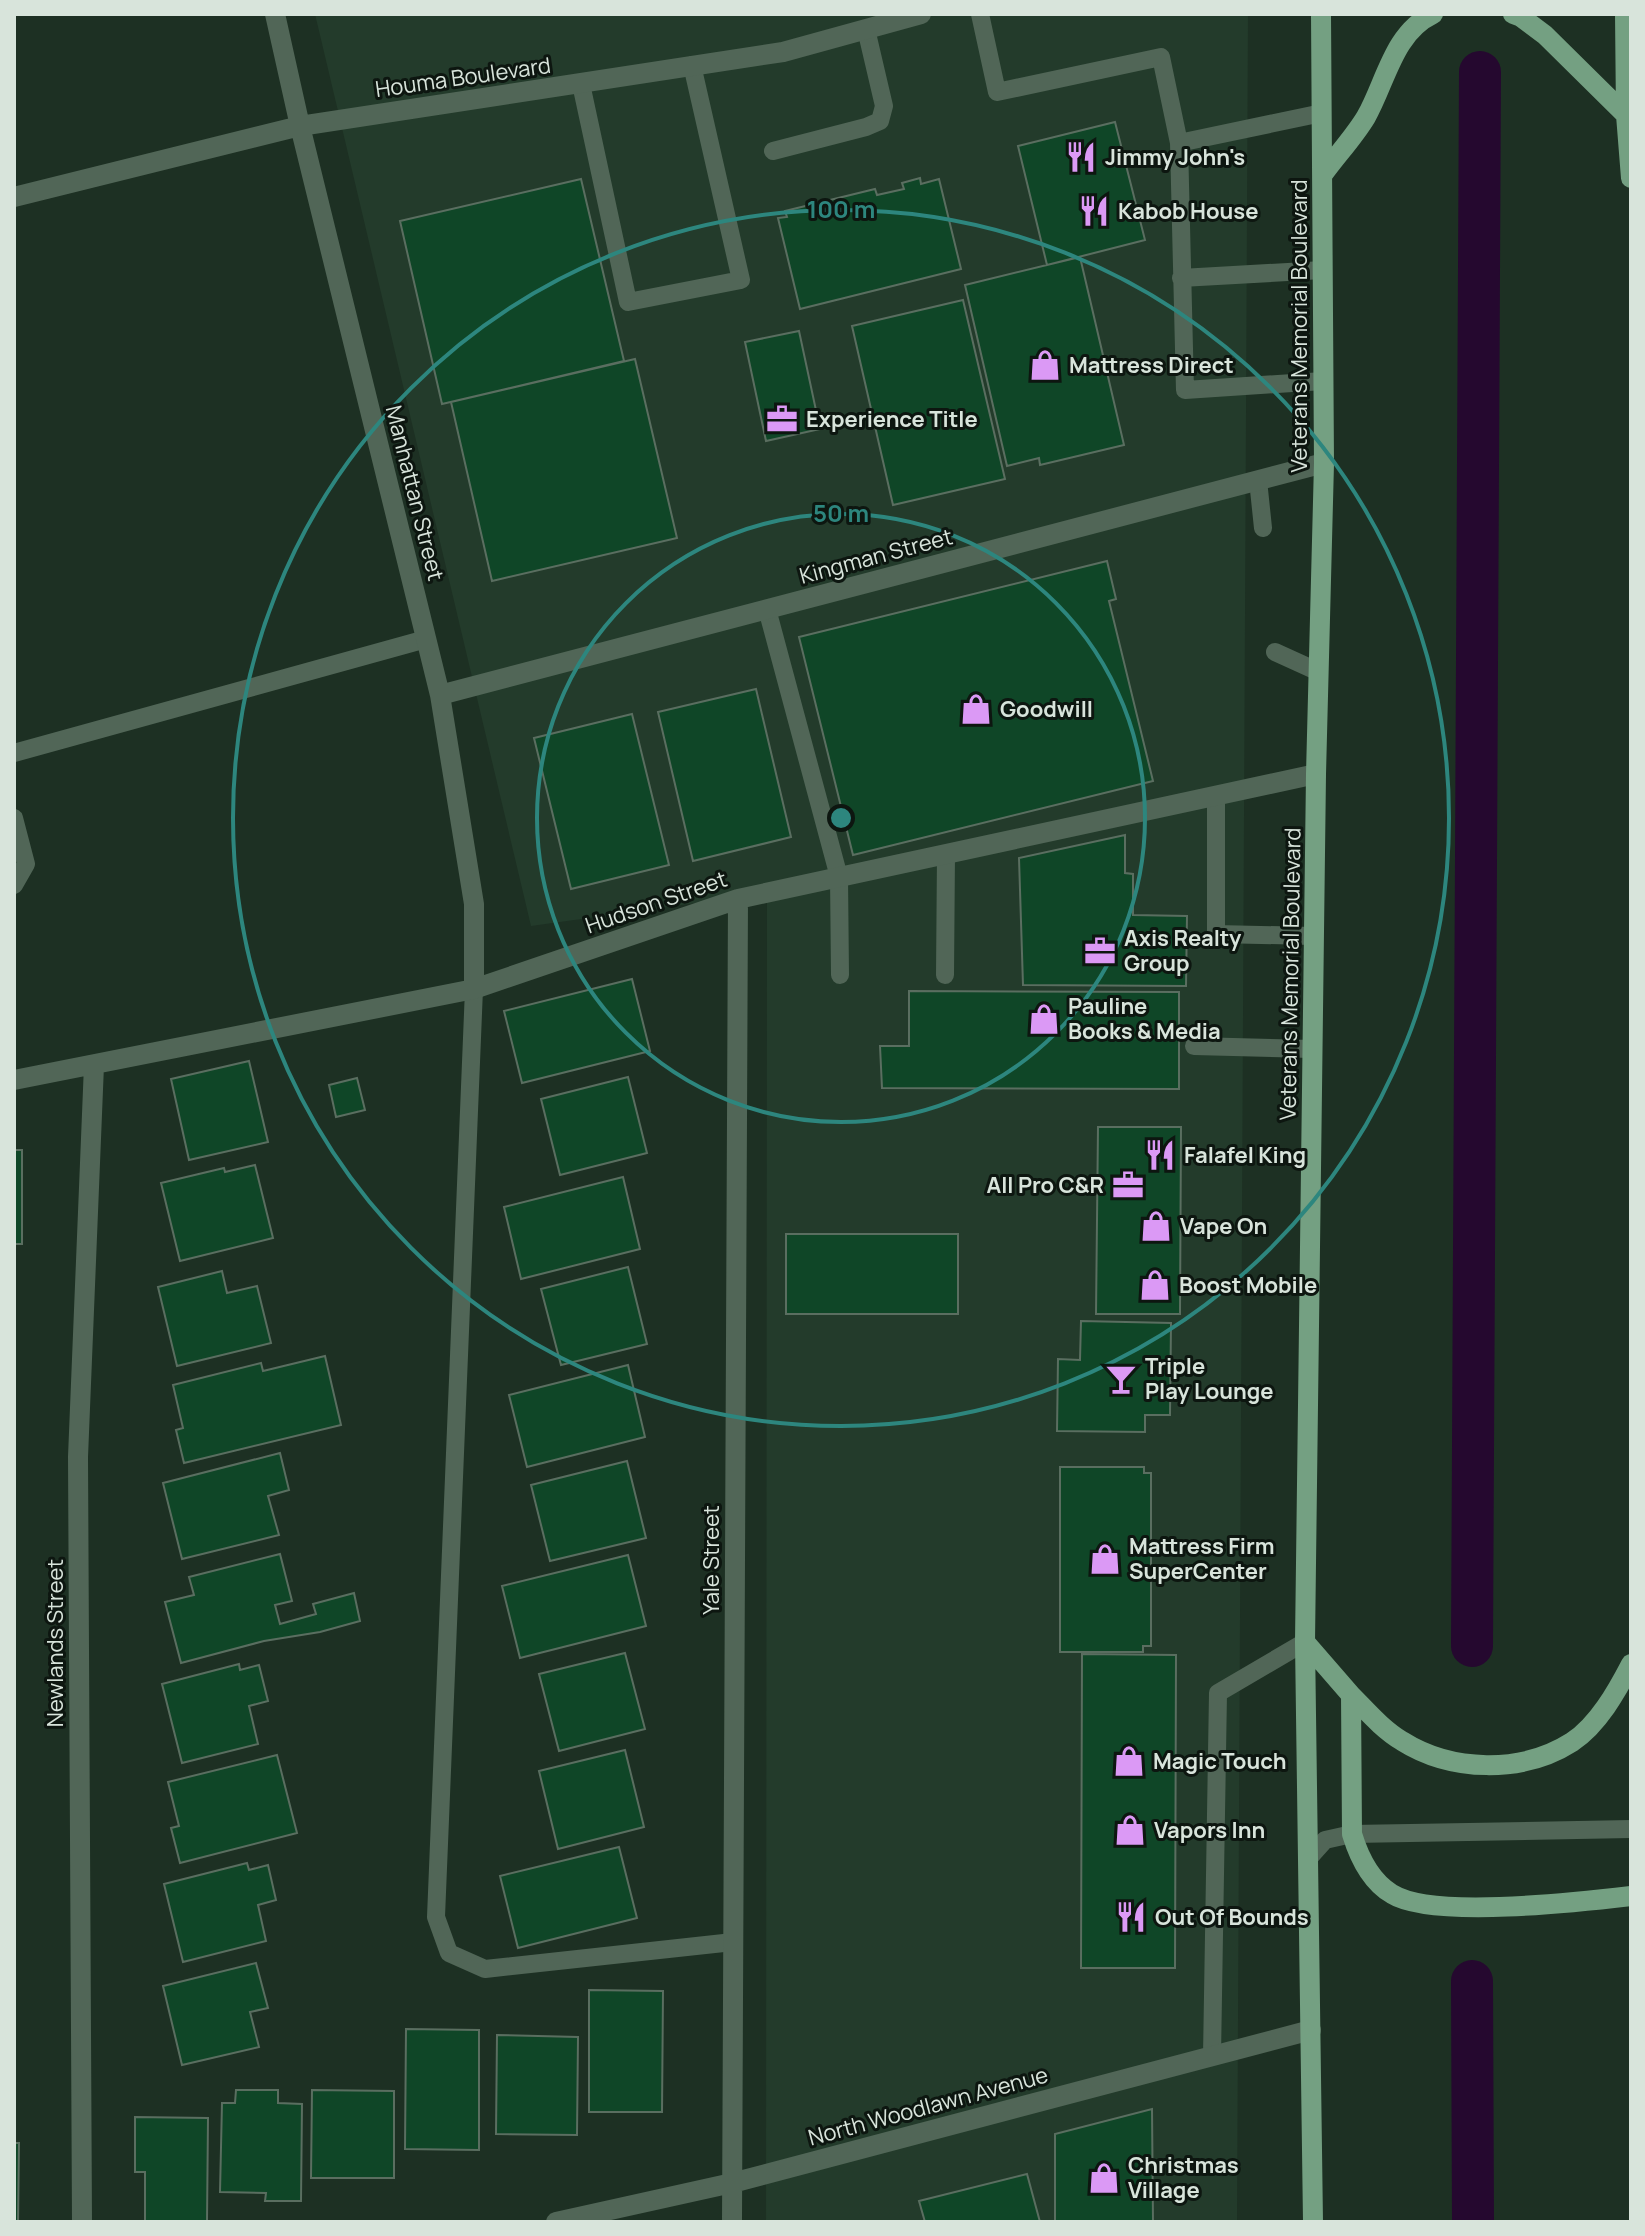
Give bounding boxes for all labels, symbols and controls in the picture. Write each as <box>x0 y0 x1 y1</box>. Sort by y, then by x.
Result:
street label: Houma Boulevard <box>373 50 553 104</box>
restaurant icon: Jimmy John's <box>1064 140 1098 174</box>
place label: Jimmy John's <box>1105 142 1245 172</box>
street label: Veterans Memorial Boulevard <box>1284 180 1314 472</box>
text: 100 m <box>807 192 875 225</box>
restaurant icon: Kabob House <box>1077 194 1111 228</box>
place label: Kabob House <box>1118 196 1258 226</box>
shop icon: Mattress Direct <box>1028 348 1062 382</box>
place label: Mattress Direct <box>1069 350 1234 380</box>
street label: Manhattan Street <box>379 402 451 584</box>
office icon: Experience Title <box>765 402 799 436</box>
place label: Experience Title <box>806 404 978 434</box>
text: 50 m <box>813 496 869 529</box>
street label: Kingman Street <box>796 521 956 591</box>
shop icon: Goodwill <box>959 692 993 726</box>
place label: Goodwill <box>1000 694 1093 724</box>
centre of rings <box>827 804 855 832</box>
street label: Veterans Memorial Boulevard <box>1272 827 1308 1121</box>
street label: Hudson Street <box>581 864 731 940</box>
place label: Axis Realty Group <box>1124 923 1242 978</box>
office icon: Axis Realty Group <box>1083 934 1117 968</box>
place label: Pauline Books & Media <box>1068 991 1221 1046</box>
shop icon: Pauline Books & Media <box>1027 1002 1061 1036</box>
restaurant icon: Falafel King <box>1143 1138 1177 1172</box>
place label: Falafel King <box>1184 1140 1306 1170</box>
office icon: All Pro C&R <box>1111 1168 1145 1202</box>
place label: All Pro C&R <box>986 1170 1104 1200</box>
shop icon: Vape On <box>1139 1209 1173 1243</box>
place label: Vape On <box>1180 1211 1267 1241</box>
shop icon: Boost Mobile <box>1138 1268 1172 1302</box>
place label: Boost Mobile <box>1179 1270 1317 1300</box>
place label: Triple Play Lounge <box>1145 1351 1274 1406</box>
bar icon: Triple Play Lounge <box>1104 1362 1138 1396</box>
street label: Yale Street <box>696 1505 726 1615</box>
place label: Mattress Firm SuperCenter <box>1129 1531 1275 1586</box>
shop icon: Mattress Firm SuperCenter <box>1088 1542 1122 1576</box>
street label: Newlands Street <box>40 1559 70 1727</box>
shop icon: Magic Touch <box>1112 1744 1146 1778</box>
place label: Magic Touch <box>1153 1746 1287 1776</box>
shop icon: Vapors Inn <box>1113 1813 1147 1847</box>
place label: Vapors Inn <box>1154 1815 1265 1845</box>
restaurant icon: Out Of Bounds <box>1114 1900 1148 1934</box>
place label: Out Of Bounds <box>1155 1902 1309 1932</box>
street label: North Woodlawn Avenue <box>805 2059 1051 2152</box>
place label: Christmas Village <box>1128 2150 1239 2205</box>
shop icon: Christmas Village <box>1087 2161 1121 2195</box>

